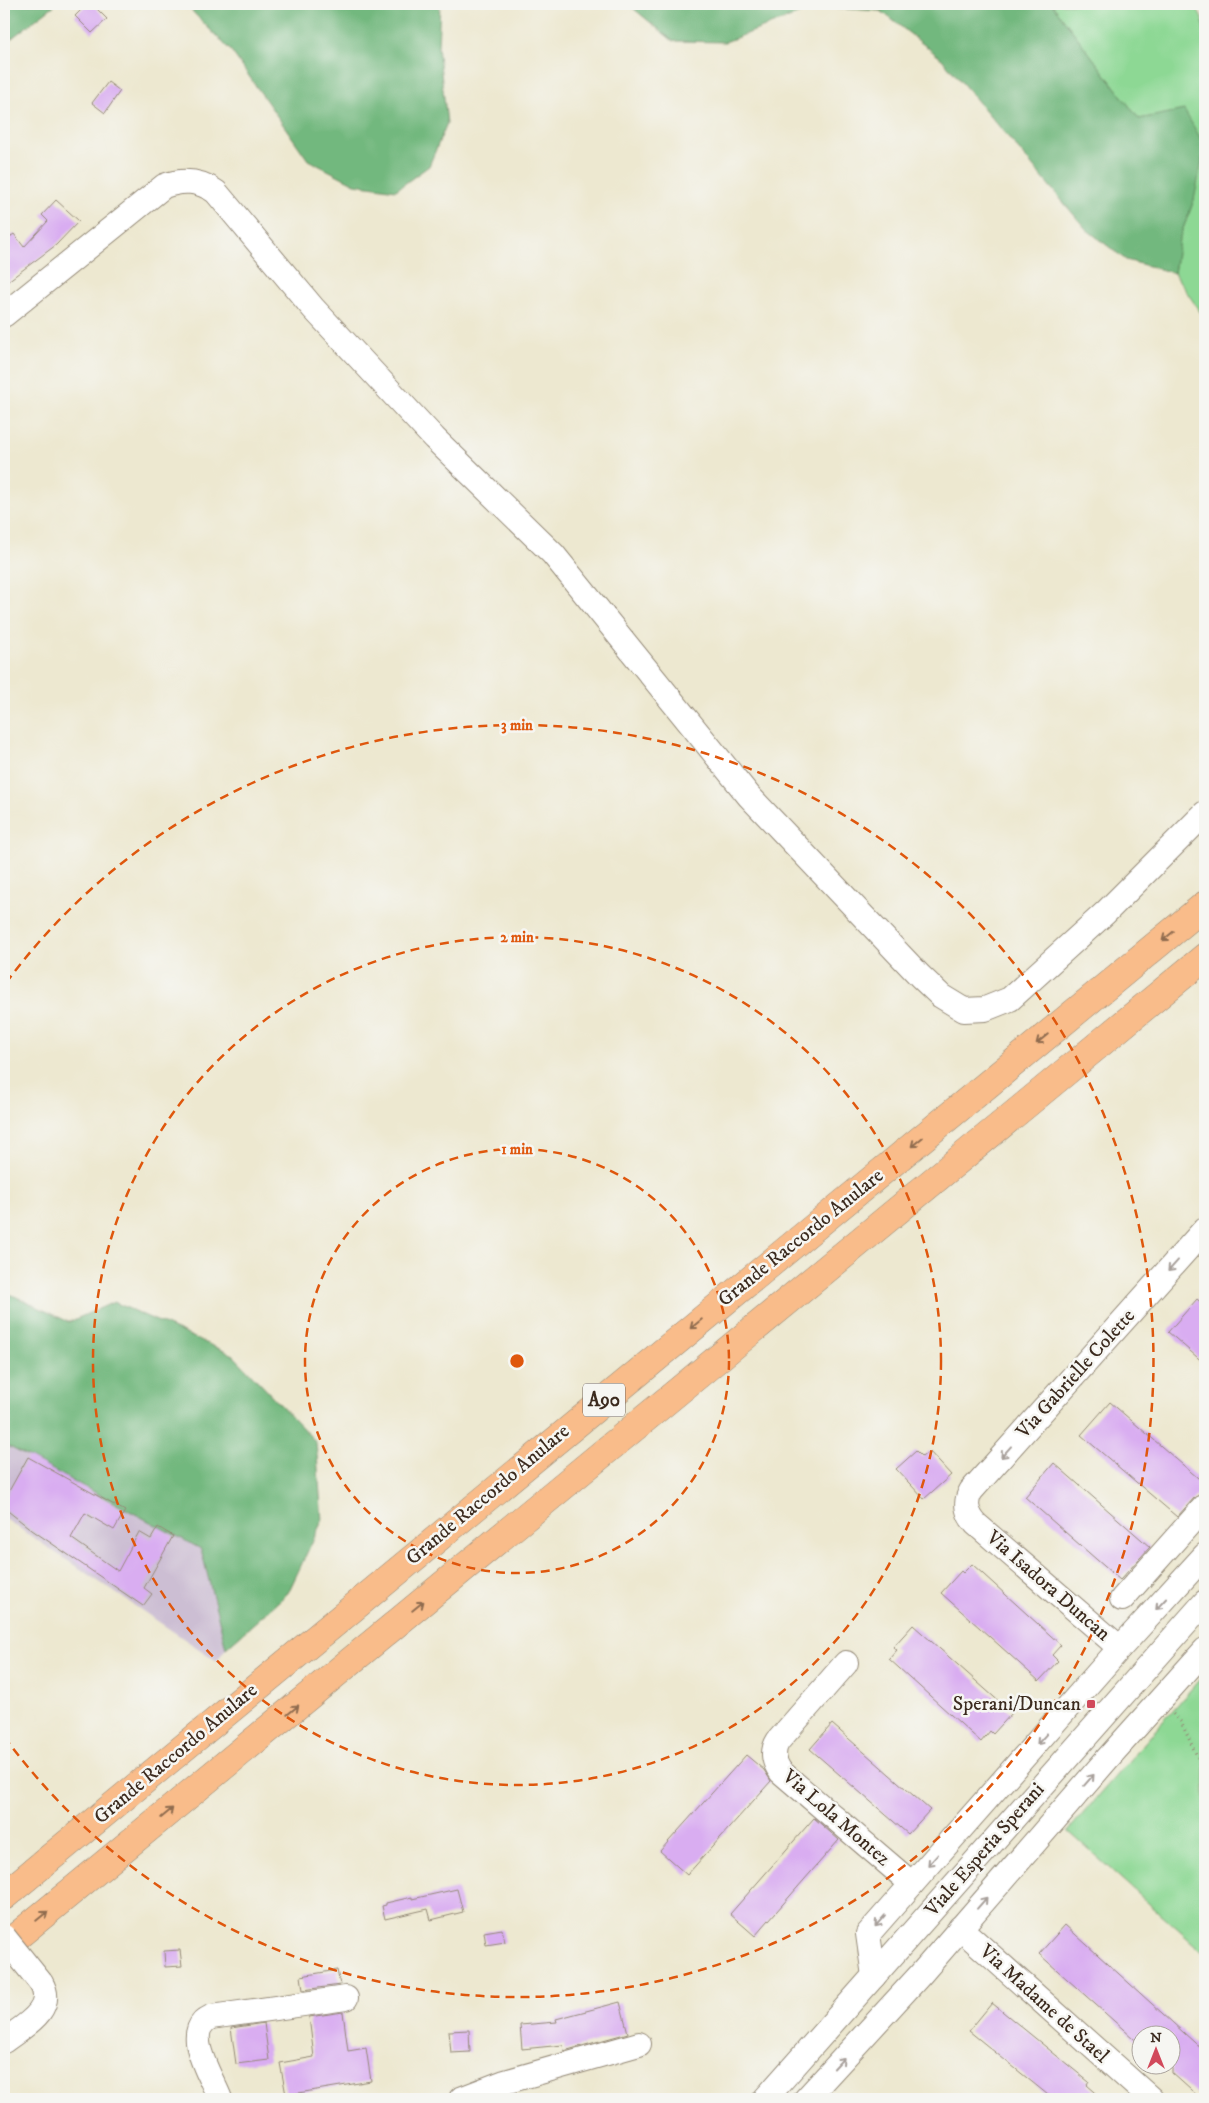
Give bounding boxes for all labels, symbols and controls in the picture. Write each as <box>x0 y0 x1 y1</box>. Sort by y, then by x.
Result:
text: 3 min <box>501 716 533 735</box>
text: 2 min <box>500 928 534 947</box>
one-way arrow <box>1161 931 1174 942</box>
one-way arrow <box>1036 1034 1049 1045</box>
one-way arrow <box>910 1137 923 1148</box>
text: 1 min <box>501 1140 533 1159</box>
street label: Grande Raccordo Anulare <box>713 1164 889 1312</box>
one-way arrow <box>1167 1259 1179 1272</box>
street label: Via Gabrielle Colette <box>1011 1304 1141 1445</box>
one-way arrow <box>690 1318 703 1329</box>
centre of rings <box>508 1352 526 1370</box>
road number: A90 <box>583 1384 625 1416</box>
street label: Grande Raccordo Anulare <box>401 1419 575 1571</box>
one-way arrow <box>1001 1445 1012 1458</box>
street label: Via Isadora Duncan <box>980 1525 1116 1647</box>
one-way arrow <box>1155 1598 1167 1611</box>
one-way arrow <box>411 1601 424 1612</box>
street label: Grande Raccordo Anulare <box>89 1678 263 1830</box>
place label: Sperani/Duncan <box>953 1692 1082 1717</box>
marker: Sperani/Duncan <box>1085 1698 1097 1710</box>
one-way arrow <box>286 1704 299 1715</box>
one-way arrow <box>1036 1732 1047 1745</box>
street label: Via Lola Montez <box>776 1764 895 1872</box>
one-way arrow <box>1083 1774 1094 1787</box>
street label: Viale Esperia Sperani <box>919 1778 1050 1923</box>
one-way arrow <box>161 1807 174 1819</box>
one-way arrow <box>928 1853 939 1866</box>
one-way arrow <box>976 1896 988 1909</box>
one-way arrow <box>35 1910 48 1921</box>
one-way arrow <box>874 1914 885 1927</box>
street label: Via Madame de Stael <box>973 1939 1114 2069</box>
north arrow <box>1132 2026 1182 2076</box>
text: N <box>1150 2029 1162 2047</box>
one-way arrow <box>833 2057 845 2070</box>

